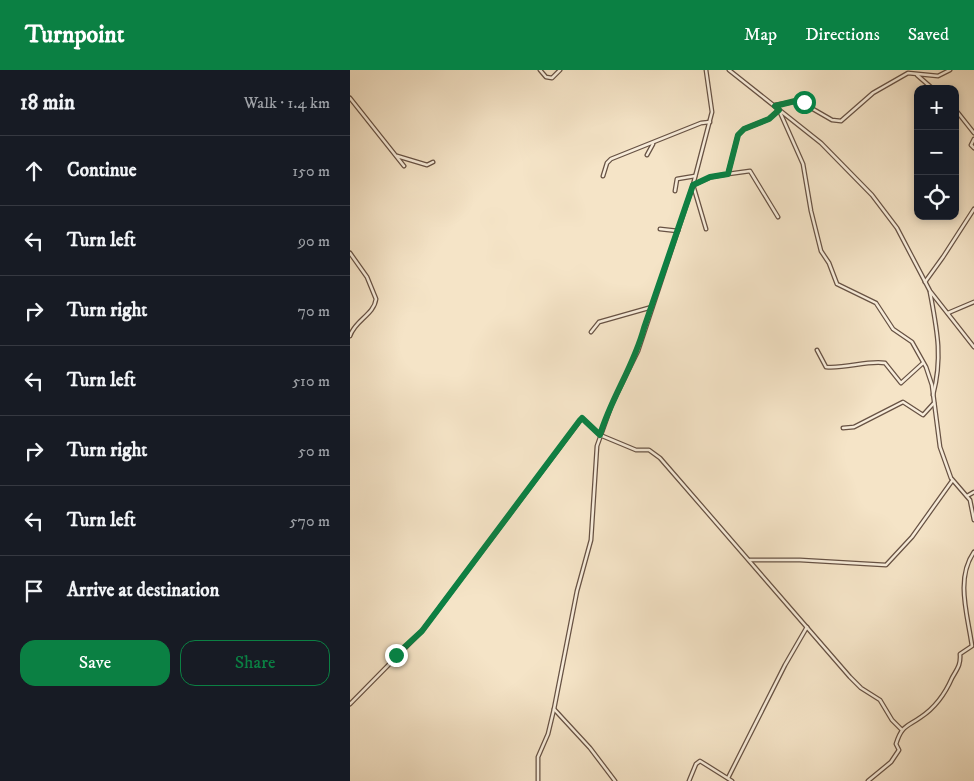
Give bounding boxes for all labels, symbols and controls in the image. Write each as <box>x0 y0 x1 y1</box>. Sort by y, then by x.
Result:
text: Turnpoint <box>25 20 124 50</box>
text: Map <box>744 24 777 46</box>
text: Directions <box>805 24 880 46</box>
text: Saved <box>908 24 949 46</box>
map controls <box>914 85 959 220</box>
button: + <box>914 85 959 130</box>
text: 18 min <box>20 90 75 116</box>
route start <box>793 91 816 114</box>
text: Walk · 1.4 km <box>244 93 330 113</box>
button: − <box>914 130 959 175</box>
icon: ahead <box>20 157 48 185</box>
text: Continue <box>67 159 137 182</box>
text: 150 m <box>292 161 330 181</box>
button: locate <box>914 175 959 220</box>
icon: left <box>20 227 48 255</box>
text: Turn left <box>67 229 136 252</box>
text: 90 m <box>298 231 330 251</box>
icon: right <box>20 297 48 325</box>
text: Turn right <box>67 299 147 322</box>
text: 70 m <box>298 301 330 321</box>
icon: left <box>20 367 48 395</box>
text: Turn left <box>67 369 136 392</box>
text: 510 m <box>292 371 330 391</box>
icon: right <box>20 437 48 465</box>
text: Turn right <box>67 439 147 462</box>
text: 50 m <box>298 441 330 461</box>
icon: left <box>20 507 48 535</box>
text: Turn left <box>67 509 136 532</box>
text: 570 m <box>290 511 330 531</box>
icon: arrive <box>20 577 48 605</box>
text: Arrive at destination <box>67 579 219 602</box>
button: Save <box>20 640 170 686</box>
button: Share <box>180 640 330 686</box>
route end <box>385 644 408 667</box>

